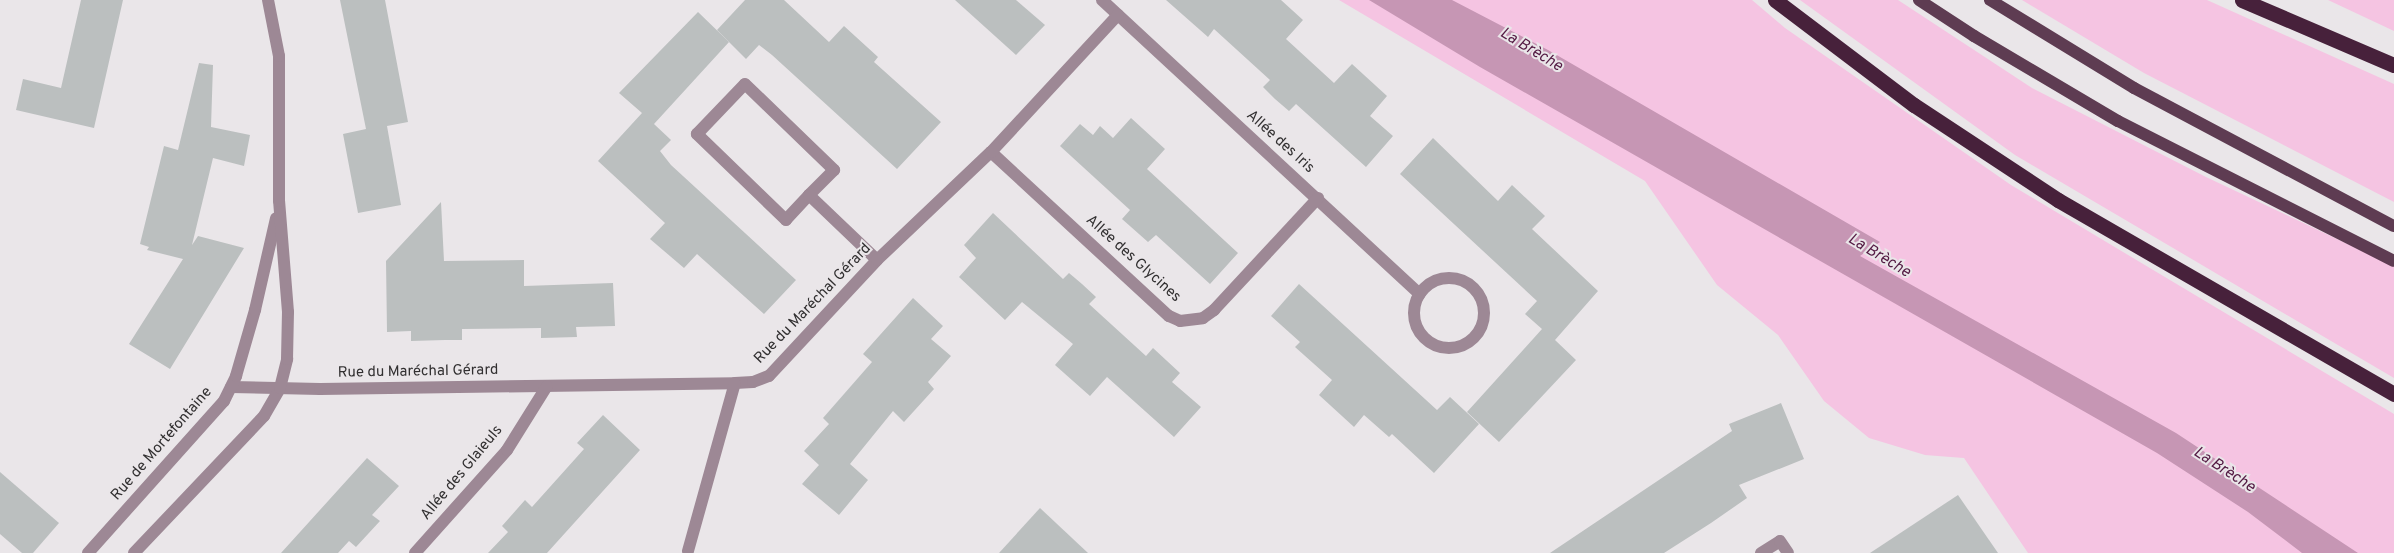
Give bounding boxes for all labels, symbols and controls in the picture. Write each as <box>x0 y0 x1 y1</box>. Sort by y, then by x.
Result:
water label: La Brèche <box>1496 24 1566 76</box>
street label: Allée des Iris <box>1242 107 1318 177</box>
street label: Allée des Glycines <box>1082 212 1184 306</box>
water label: La Brèche <box>1844 230 1914 282</box>
street label: Rue du Maréchal Gérard <box>751 240 875 368</box>
street label: Rue du Maréchal Gérard <box>338 362 498 382</box>
street label: Rue de Mortefontaine <box>108 384 216 504</box>
street label: Allée des Glaieuls <box>417 422 507 524</box>
water label: La Brèche <box>2190 443 2258 497</box>

